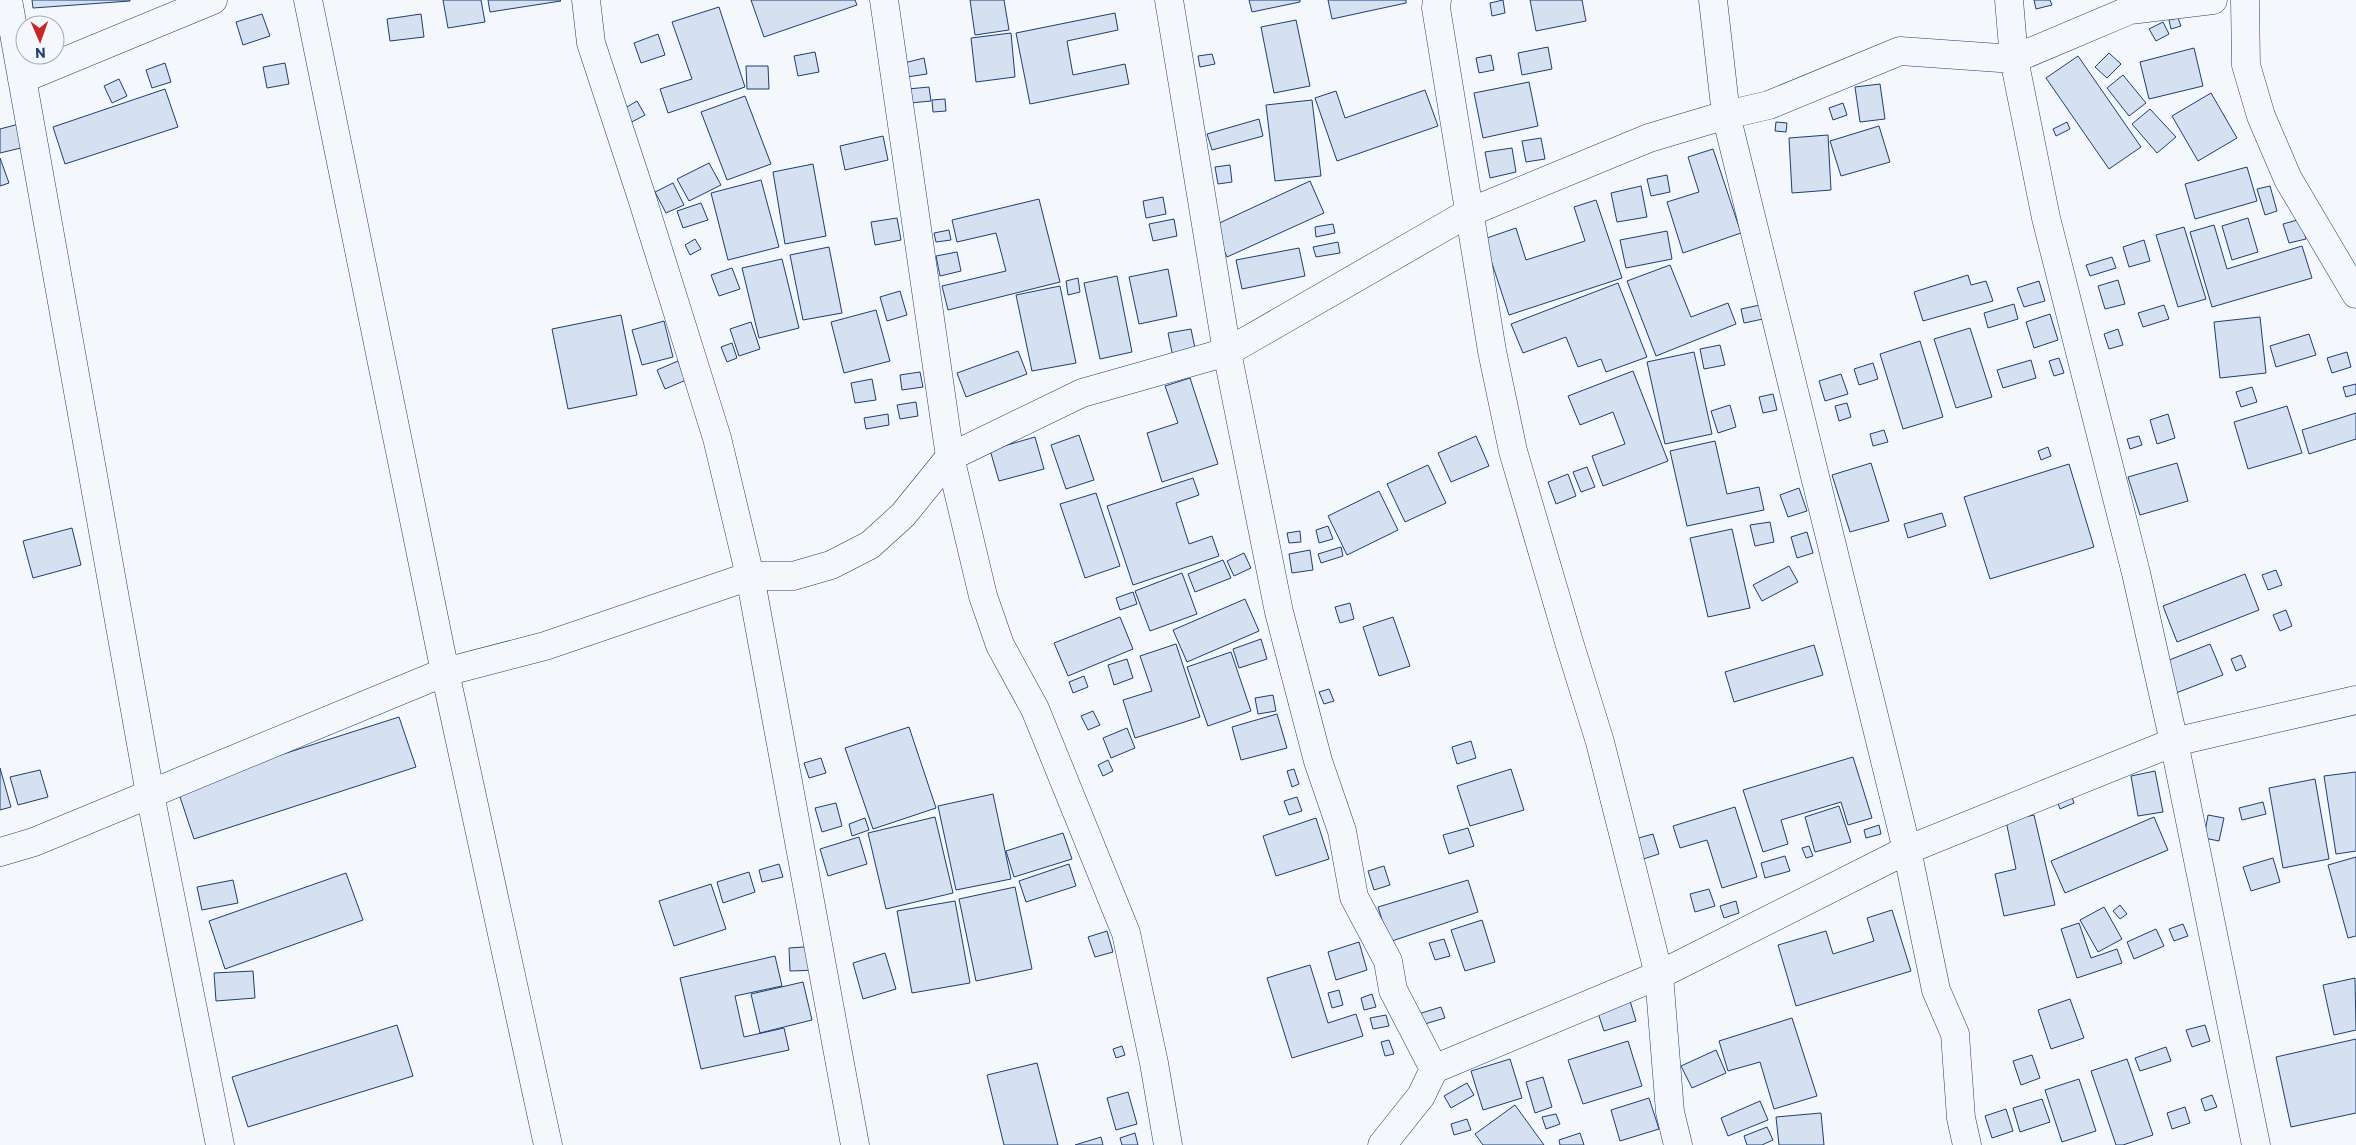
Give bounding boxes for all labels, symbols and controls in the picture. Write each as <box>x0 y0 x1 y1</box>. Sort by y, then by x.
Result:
north arrow <box>15 15 65 65</box>
text: N <box>35 45 46 62</box>

